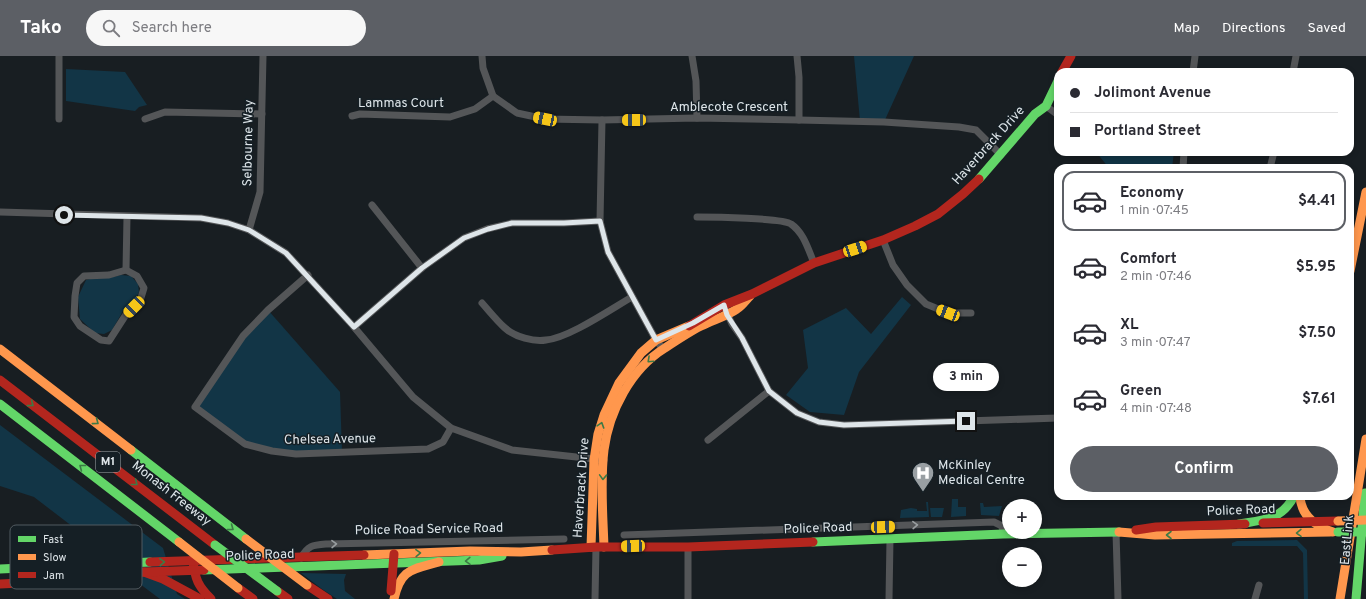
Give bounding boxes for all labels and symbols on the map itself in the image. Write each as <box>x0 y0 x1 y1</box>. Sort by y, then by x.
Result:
street label: Lammas Court <box>358 96 444 112</box>
street label: Selbourne Way <box>240 99 258 186</box>
street label: Amblecote Crescent <box>670 100 788 116</box>
street label: Haverbrack Drive <box>949 103 1029 189</box>
car <box>532 111 558 127</box>
car <box>622 114 646 126</box>
route start <box>55 206 73 224</box>
car <box>842 240 868 258</box>
car <box>121 294 147 320</box>
car <box>935 303 961 323</box>
one-way arrow <box>647 355 655 363</box>
callout: 3 min <box>933 363 999 391</box>
one-way arrow <box>27 399 34 407</box>
route end <box>957 412 975 430</box>
one-way arrow <box>91 417 98 424</box>
one-way arrow <box>596 422 604 429</box>
street label: Chelsea Avenue <box>284 431 376 449</box>
street label: Haverbrack Drive <box>571 437 593 539</box>
road number: M1 <box>96 452 120 472</box>
street label: Monash Freeway <box>128 458 214 530</box>
place label: McKinley Medical Centre <box>938 458 1025 489</box>
hospital icon: McKinley Medical Centre <box>910 460 936 493</box>
one-way arrow <box>79 465 86 472</box>
one-way arrow <box>599 474 608 480</box>
one-way arrow <box>130 478 137 485</box>
street label: Police Road <box>1206 502 1276 520</box>
street label: EastLink <box>1338 514 1358 566</box>
street label: Police Road <box>783 520 853 538</box>
street label: Police Road Service Road <box>355 521 503 539</box>
car <box>871 521 895 533</box>
one-way arrow <box>912 521 918 530</box>
one-way arrow <box>227 523 234 530</box>
legend <box>10 525 142 589</box>
one-way arrow <box>1296 529 1302 537</box>
one-way arrow <box>1166 531 1172 539</box>
text: Fast <box>43 533 63 547</box>
one-way arrow <box>331 540 337 548</box>
car <box>621 540 645 552</box>
street label: Police Road <box>225 547 295 565</box>
one-way arrow <box>415 549 421 558</box>
text: Slow <box>43 551 66 565</box>
one-way arrow <box>465 556 471 565</box>
one-way arrow <box>159 557 165 566</box>
text: Jam <box>43 569 64 583</box>

